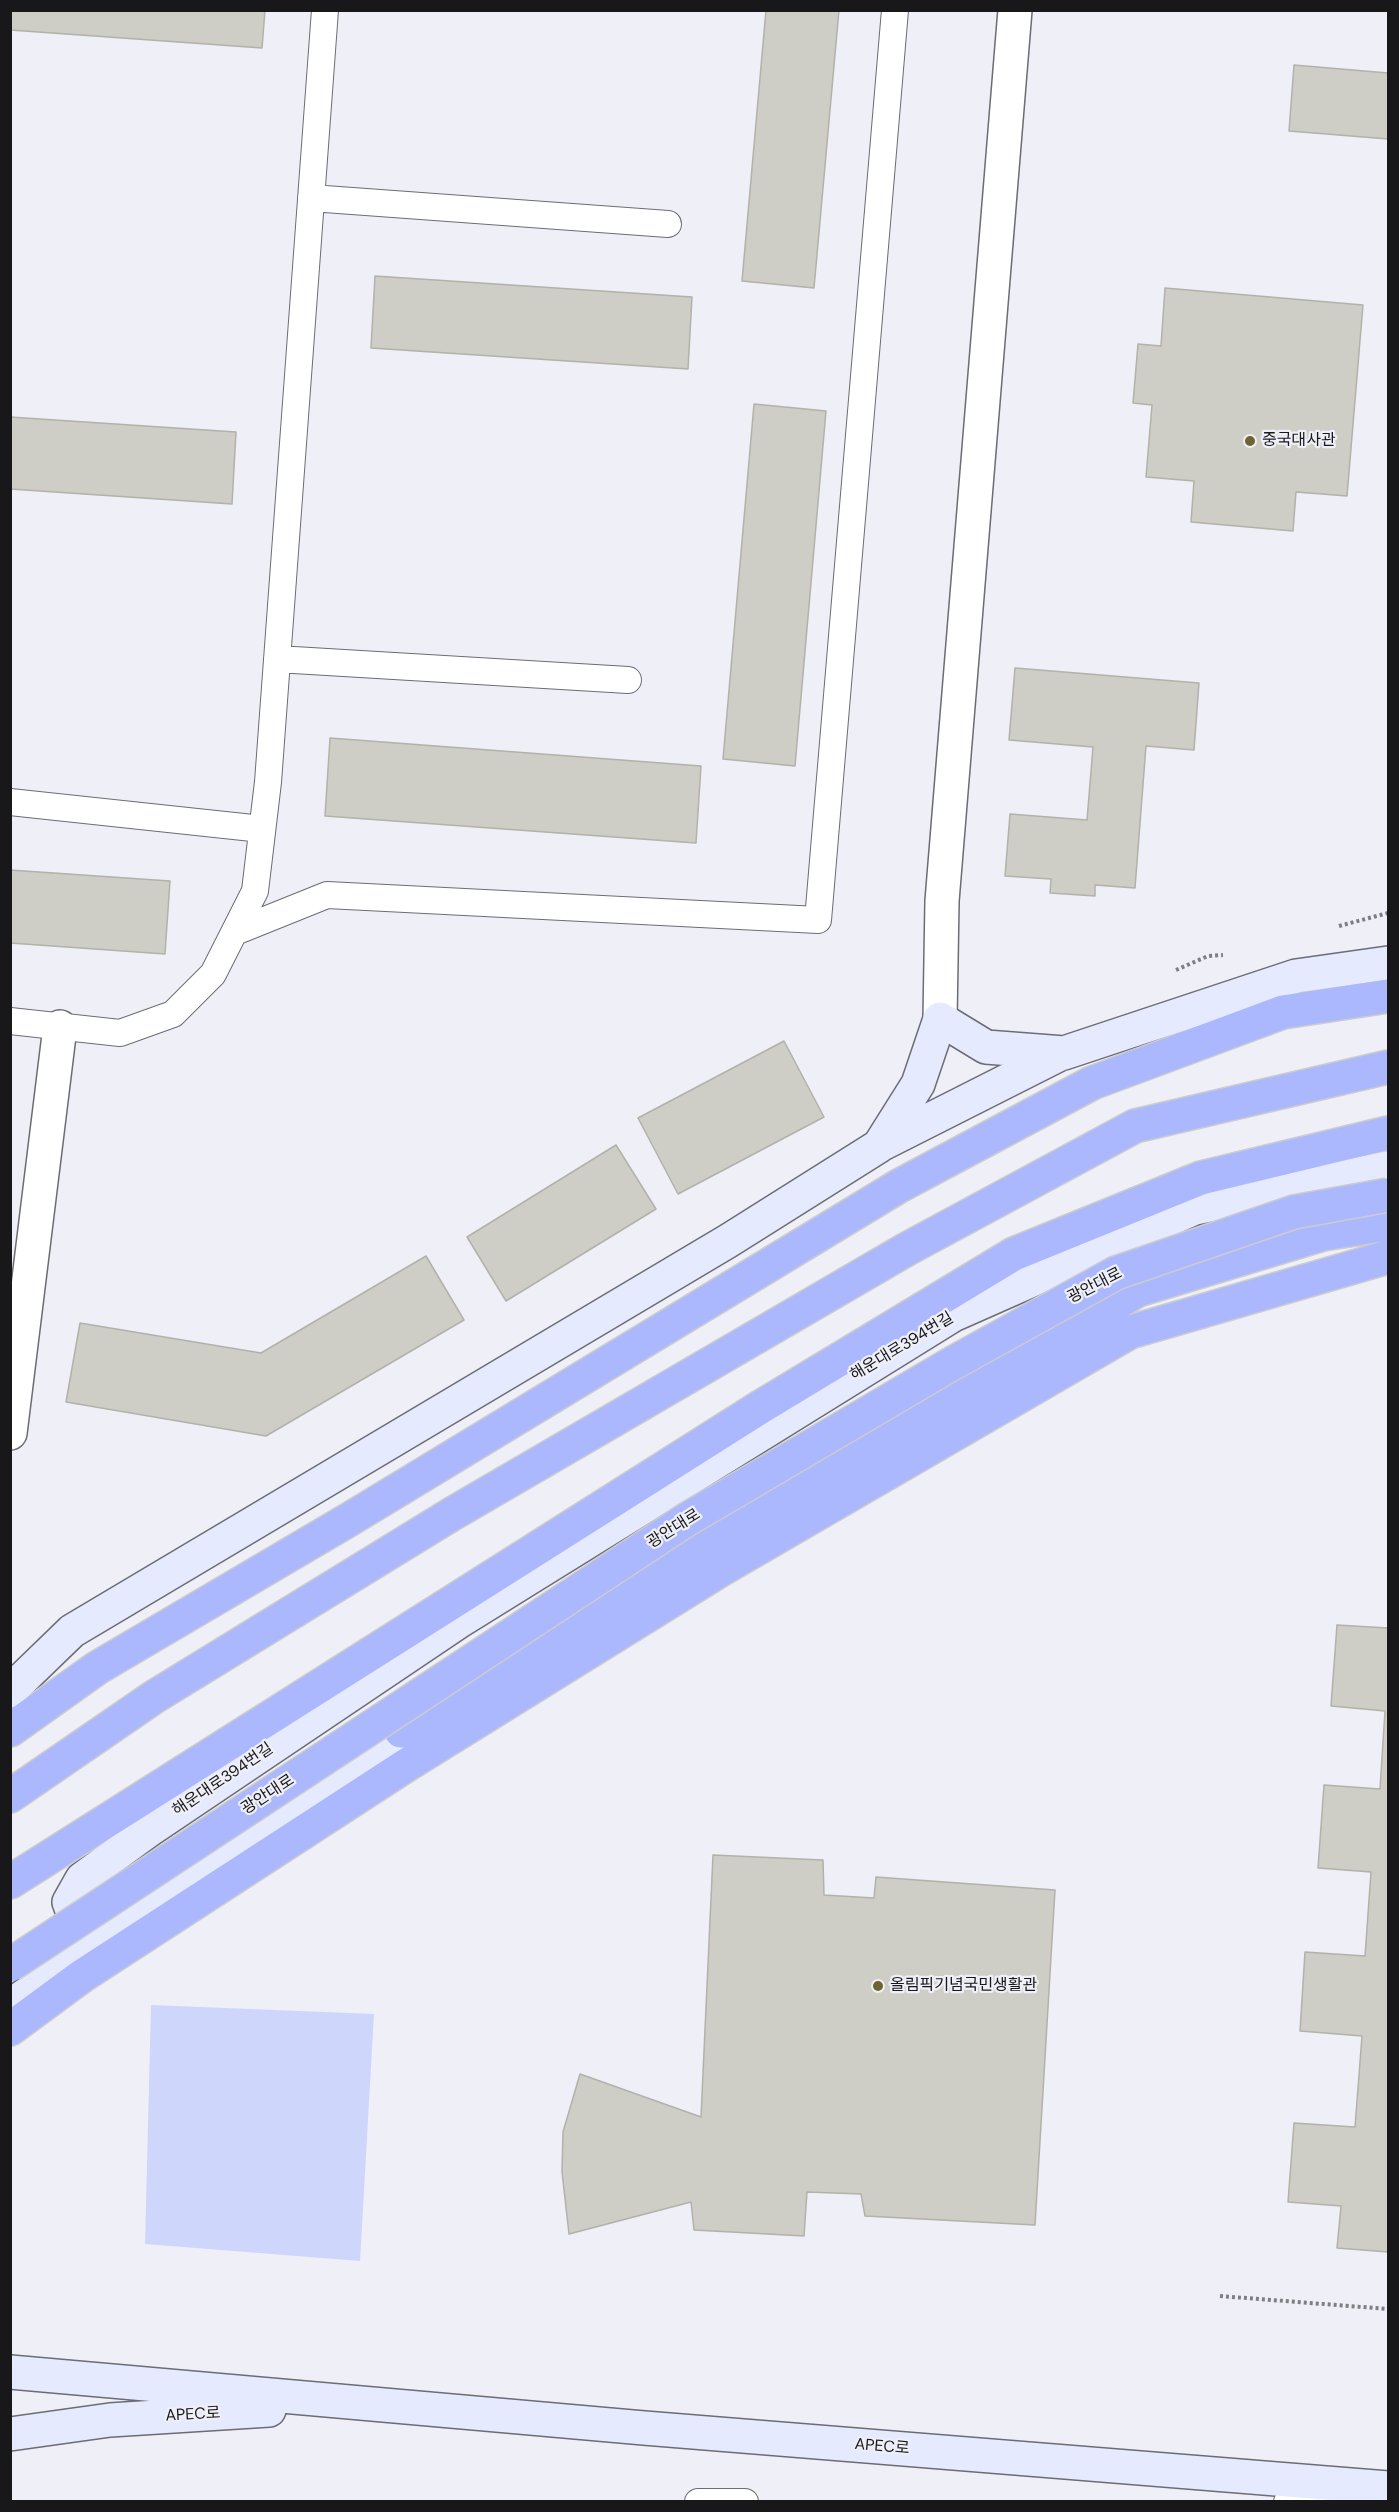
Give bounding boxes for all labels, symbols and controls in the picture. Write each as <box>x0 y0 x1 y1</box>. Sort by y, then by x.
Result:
place label: 중국대사관 <box>1262 431 1336 451</box>
marker: 중국대사관 <box>1243 434 1257 448</box>
street label: 광안대로 <box>1064 1264 1126 1308</box>
street label: 해운대로394번길 <box>847 1309 957 1385</box>
street label: 광안대로 <box>644 1505 704 1553</box>
street label: 해운대로394번길 <box>169 1739 277 1821</box>
street label: 광안대로 <box>238 1771 298 1819</box>
place label: 올림픽기념국민생활관 <box>890 1976 1037 1996</box>
marker: 올림픽기념국민생활관 <box>871 1979 885 1993</box>
street label: APEC로 <box>165 2404 221 2426</box>
street label: APEC로 <box>854 2435 910 2459</box>

